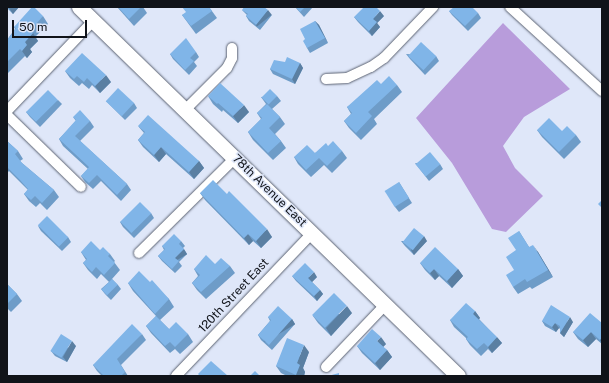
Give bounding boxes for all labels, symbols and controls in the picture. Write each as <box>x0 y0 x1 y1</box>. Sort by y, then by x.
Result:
scale bar <box>14 12 89 38</box>
text: 50 m <box>19 20 47 34</box>
street label: 78th Avenue East <box>229 152 309 230</box>
street label: 120th Street East <box>196 256 272 336</box>

